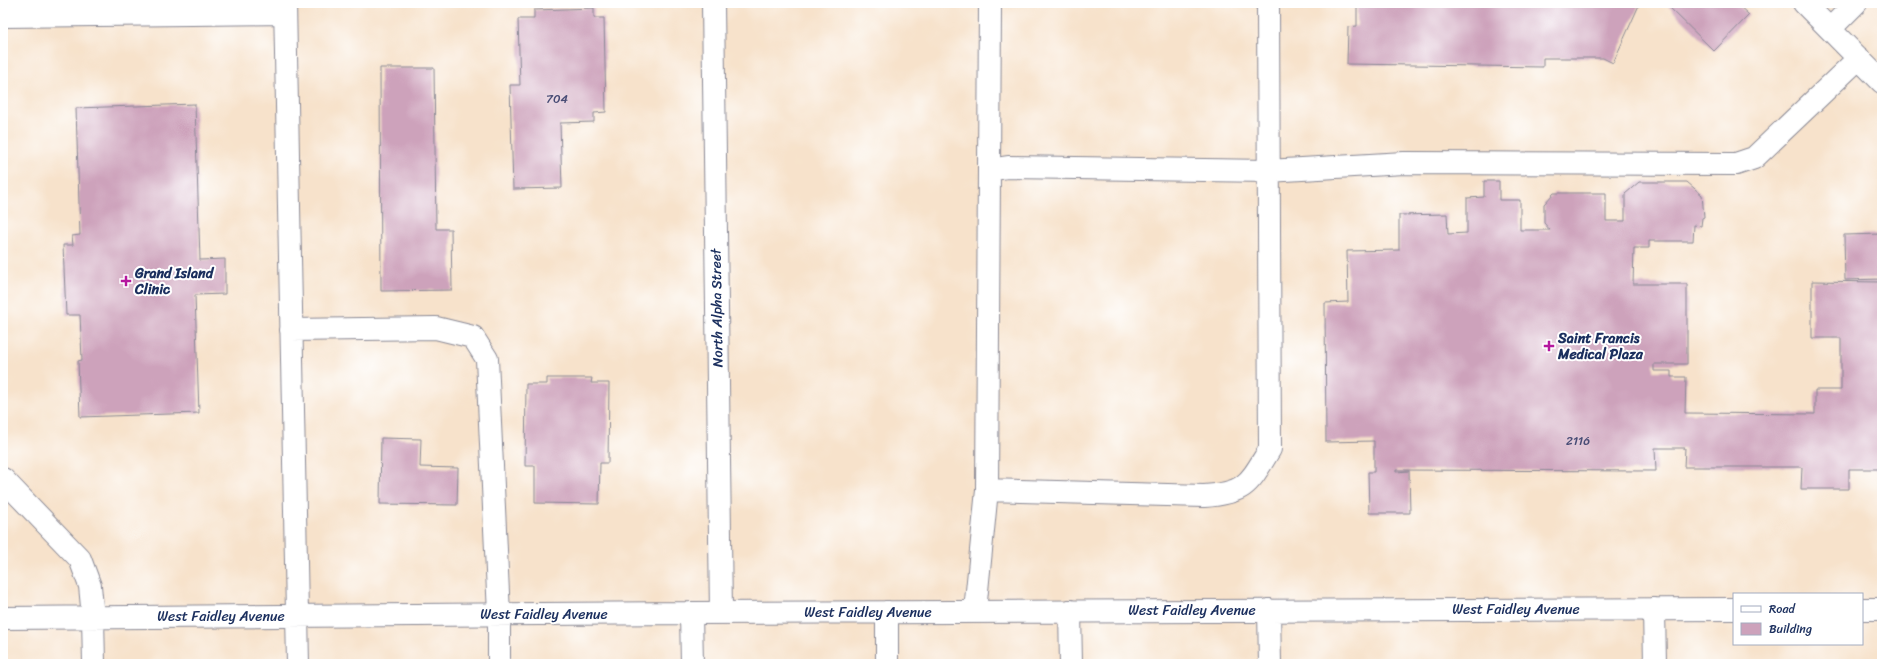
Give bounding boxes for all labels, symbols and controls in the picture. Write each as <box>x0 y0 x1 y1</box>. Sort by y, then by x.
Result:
house number: 704 <box>546 88 568 110</box>
street label: North Alpha Street <box>703 247 731 367</box>
place label: Grand Island Clinic <box>134 261 215 302</box>
marker: Grand Island Clinic <box>120 275 132 287</box>
place label: Saint Francis Medical Plaza <box>1557 326 1644 367</box>
marker: Saint Francis Medical Plaza <box>1543 340 1555 352</box>
house number: 2116 <box>1566 430 1590 452</box>
legend <box>1733 593 1863 645</box>
street label: West Faidley Avenue <box>1452 597 1580 622</box>
street label: West Faidley Avenue <box>1128 598 1256 623</box>
text: Road <box>1769 598 1796 620</box>
street label: West Faidley Avenue <box>804 600 932 625</box>
street label: West Faidley Avenue <box>480 602 608 627</box>
street label: West Faidley Avenue <box>157 604 285 629</box>
text: Building <box>1769 618 1812 640</box>

